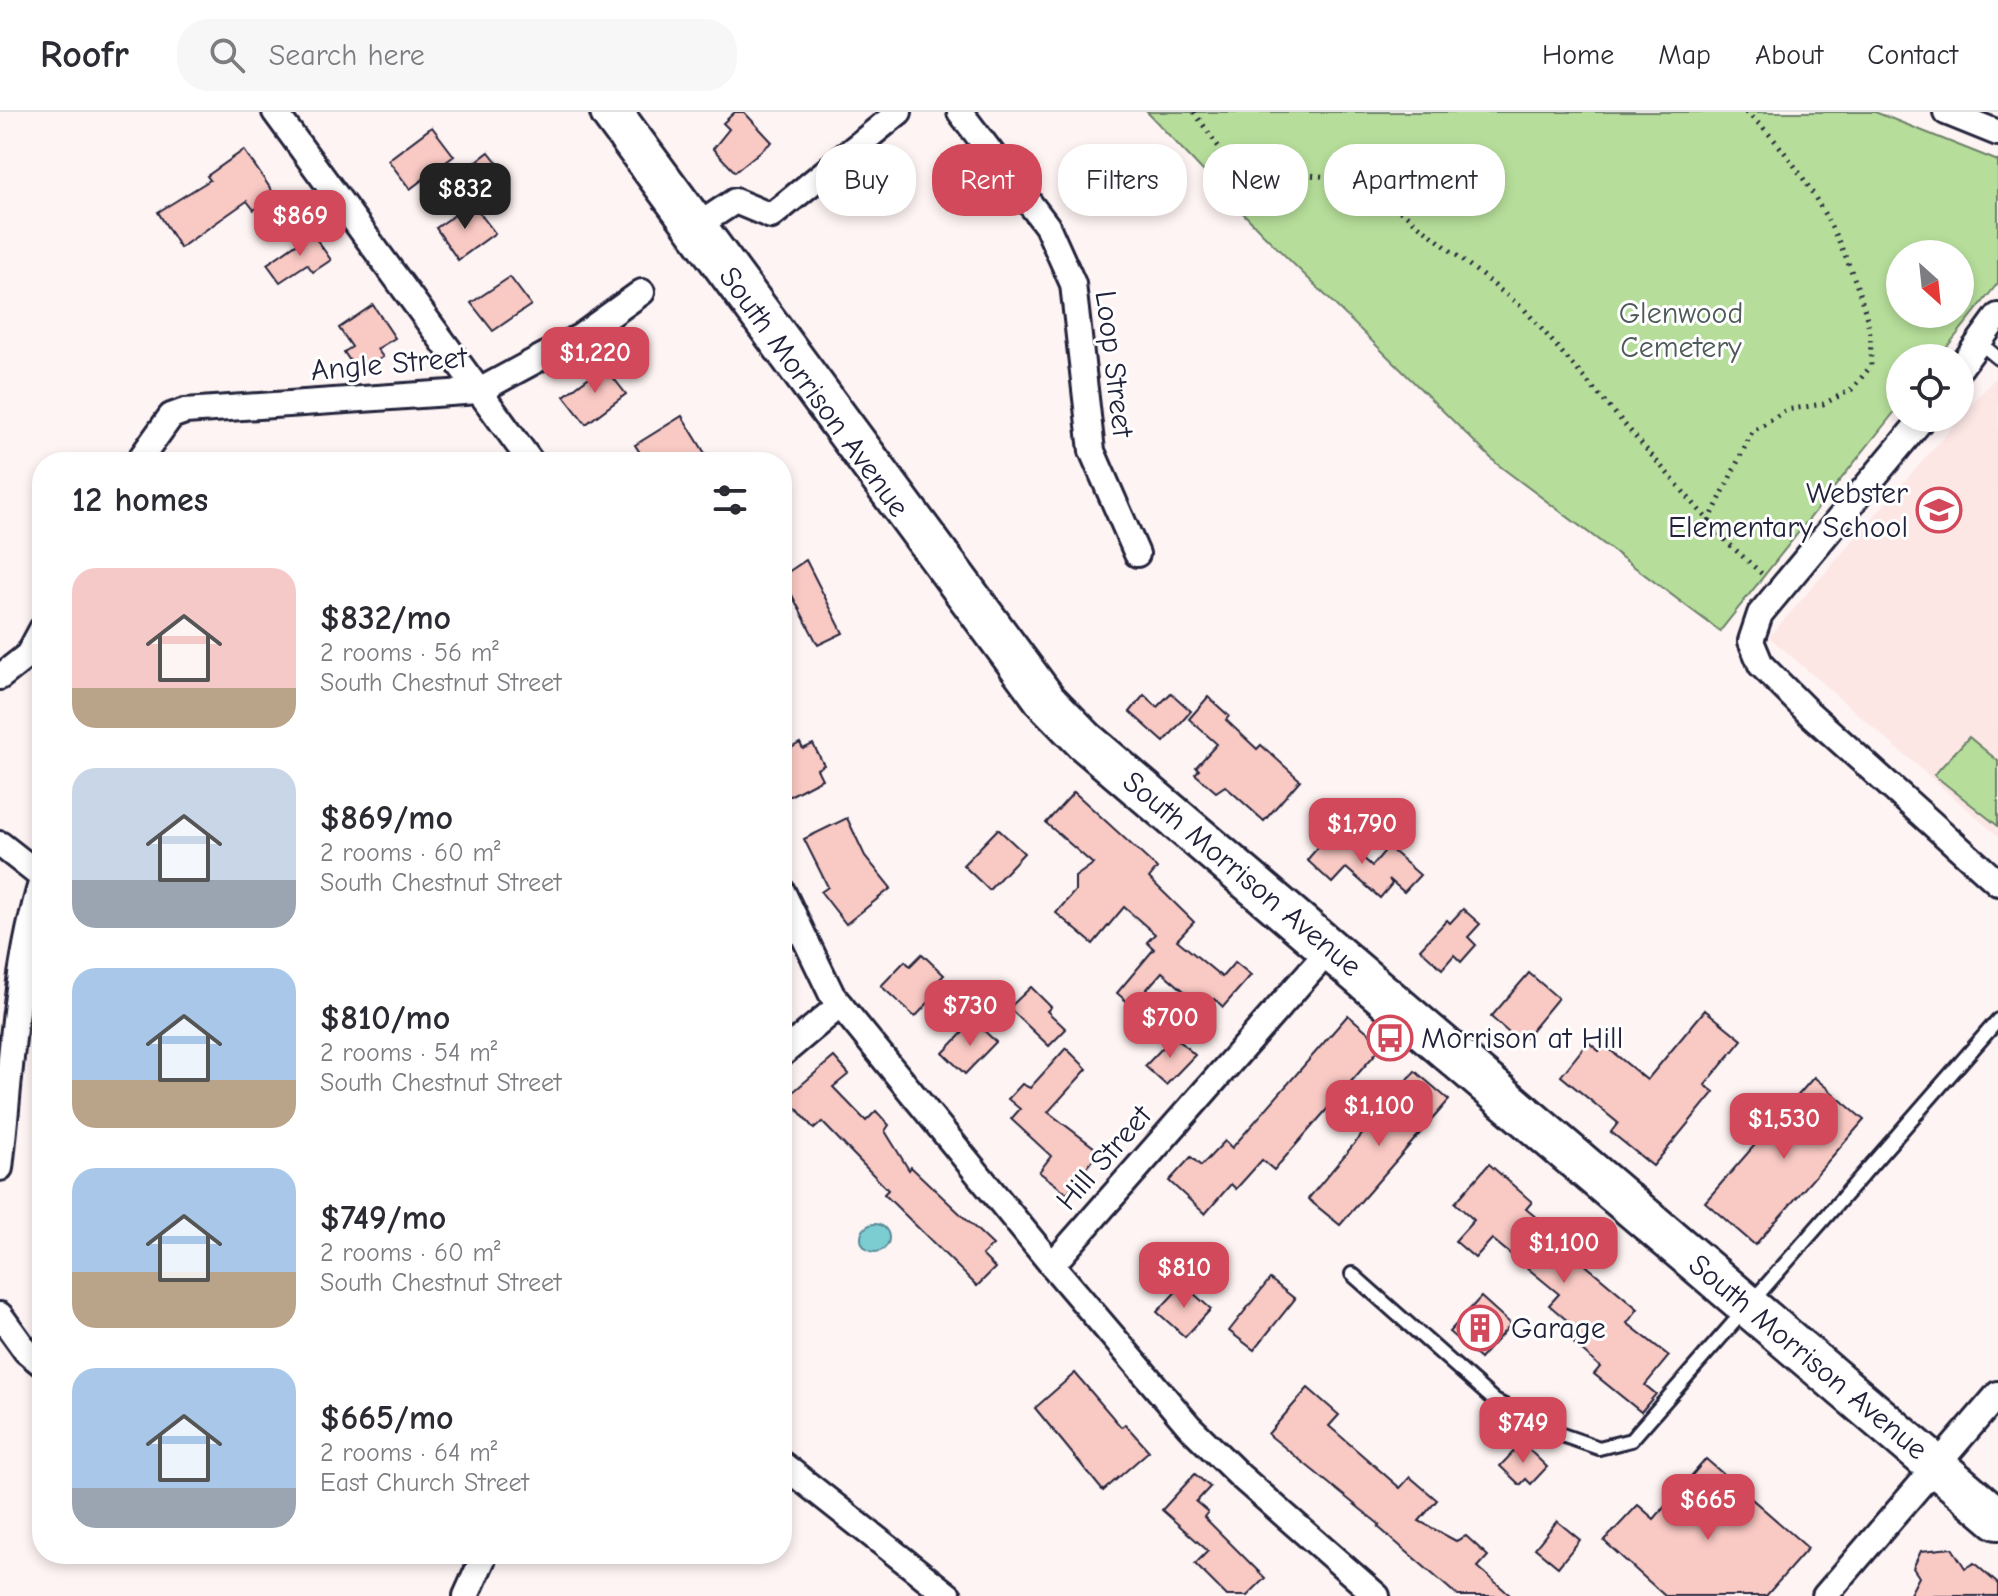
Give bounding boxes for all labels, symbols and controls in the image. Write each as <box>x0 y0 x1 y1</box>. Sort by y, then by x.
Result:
search box <box>177 19 737 91</box>
text: Roofr <box>40 33 129 77</box>
icon: search <box>205 33 249 77</box>
text: Search here <box>269 38 425 73</box>
text: Home <box>1542 39 1614 71</box>
text: Map <box>1658 39 1711 71</box>
text: About <box>1755 39 1823 71</box>
text: Contact <box>1867 39 1958 71</box>
chip: Buy <box>816 144 916 216</box>
chip: Rent <box>932 144 1042 216</box>
chip: Filters <box>1058 144 1187 216</box>
chip: New <box>1203 144 1308 216</box>
chip: Apartment <box>1324 144 1505 216</box>
pin: $832 <box>418 163 512 231</box>
text: $832 <box>438 174 492 204</box>
pin: $869 <box>253 190 347 258</box>
text: $869 <box>272 201 328 231</box>
north arrow <box>1886 240 1974 328</box>
map controls <box>1886 240 1974 432</box>
street label: South Morrison Avenue <box>712 260 916 524</box>
street label: Loop Street <box>1088 289 1141 441</box>
park label: Glenwood Cemetery <box>1619 296 1743 365</box>
pin: $1,220 <box>530 327 660 395</box>
text: $1,220 <box>559 338 631 368</box>
street label: Angle Street <box>309 340 470 388</box>
button: locate <box>1886 344 1974 432</box>
place label: Webster Elementary School <box>1668 476 1908 545</box>
icon: filters <box>708 478 752 522</box>
text: 12 homes <box>72 480 208 520</box>
school or university icon: Webster Elementary School <box>1915 486 1963 534</box>
text: $832/mo <box>320 598 451 638</box>
icon: home <box>136 600 232 696</box>
text: 2 rooms · 56 m² <box>320 638 499 668</box>
text: South Chestnut Street <box>320 668 562 698</box>
street label: South Morrison Avenue <box>1116 764 1368 984</box>
text: $869/mo <box>320 798 453 838</box>
pin: $1,790 <box>1297 798 1427 866</box>
icon: home <box>136 800 232 896</box>
text: $1,790 <box>1327 809 1397 839</box>
text: 2 rooms · 60 m² <box>320 838 501 868</box>
text: South Chestnut Street <box>320 868 562 898</box>
pin: $730 <box>923 980 1017 1048</box>
text: $730 <box>942 991 998 1021</box>
pin: $700 <box>1123 992 1217 1060</box>
text: $810/mo <box>320 998 450 1038</box>
icon: home <box>136 1000 232 1096</box>
text: $700 <box>1141 1003 1199 1033</box>
bus stop icon: Morrison at Hill <box>1366 1014 1414 1062</box>
place label: Morrison at Hill <box>1421 1021 1623 1056</box>
text: 2 rooms · 54 m² <box>320 1038 497 1068</box>
text: South Chestnut Street <box>320 1068 562 1098</box>
pin: $1,100 <box>1314 1080 1444 1148</box>
text: $1,100 <box>1344 1091 1414 1121</box>
pin: $1,530 <box>1719 1093 1849 1161</box>
street label: Hill Street <box>1049 1098 1160 1217</box>
text: $1,530 <box>1748 1104 1820 1134</box>
text: $749/mo <box>320 1198 446 1238</box>
icon: home <box>136 1200 232 1296</box>
pin: $1,100 <box>1499 1217 1629 1285</box>
text: $1,100 <box>1529 1228 1599 1258</box>
text: 2 rooms · 60 m² <box>320 1238 501 1268</box>
pin: $810 <box>1137 1242 1231 1310</box>
street label: South Morrison Avenue <box>1682 1247 1934 1467</box>
text: $810 <box>1157 1253 1211 1283</box>
text: South Chestnut Street <box>320 1268 562 1298</box>
building icon: Garage <box>1456 1304 1504 1352</box>
place label: Garage <box>1511 1311 1606 1346</box>
pin: $749 <box>1476 1397 1570 1465</box>
text: $665/mo <box>320 1398 454 1438</box>
icon: home <box>136 1400 232 1496</box>
text: $749 <box>1497 1408 1549 1438</box>
text: 2 rooms · 64 m² <box>320 1438 497 1468</box>
text: East Church Street <box>320 1468 529 1498</box>
pin: $665 <box>1661 1474 1755 1542</box>
text: $665 <box>1680 1485 1736 1515</box>

